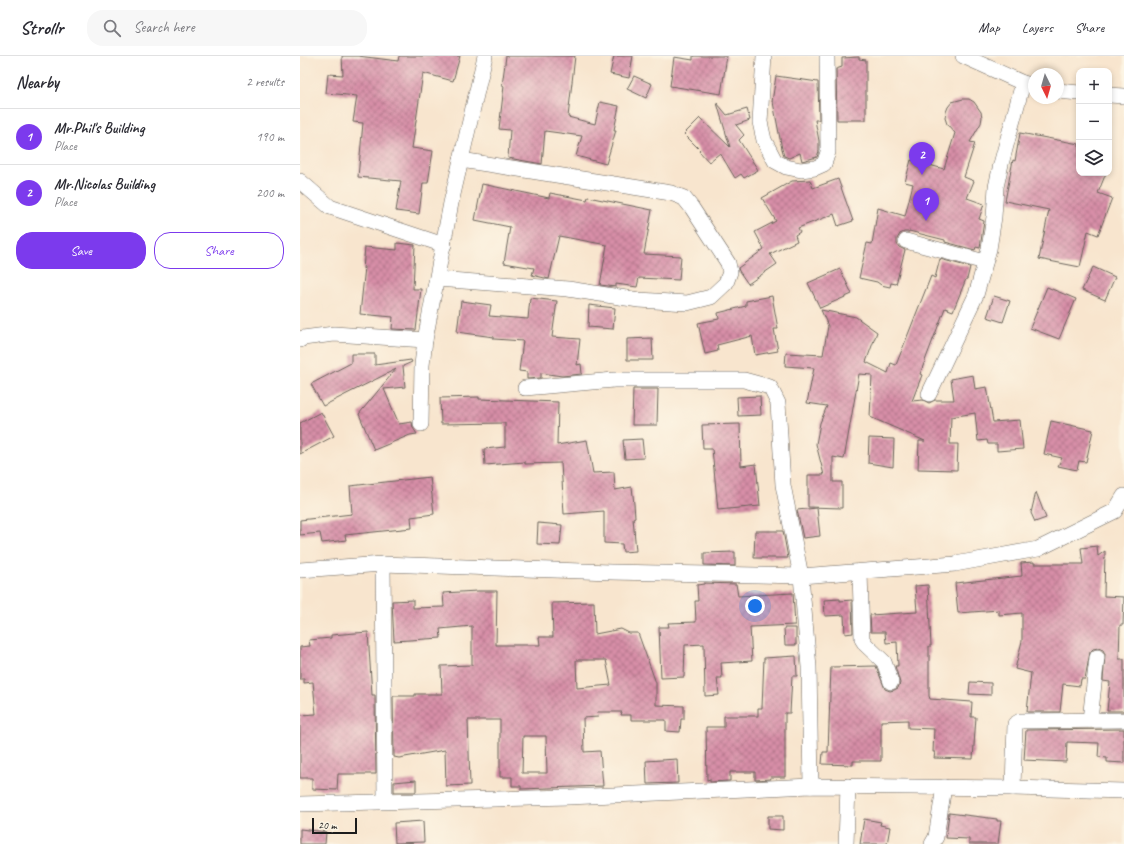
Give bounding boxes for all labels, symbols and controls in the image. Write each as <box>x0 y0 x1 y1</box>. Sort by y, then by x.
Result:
search box <box>87 10 367 46</box>
text: Strollr <box>20 16 63 40</box>
icon: search <box>101 17 123 39</box>
text: Search here <box>133 18 195 37</box>
text: Map <box>978 19 1000 36</box>
text: Layers <box>1022 19 1053 36</box>
text: Share <box>1075 19 1104 36</box>
north arrow <box>1028 68 1064 104</box>
map controls <box>1076 68 1112 176</box>
button: + <box>1076 68 1112 104</box>
text: Nearby <box>16 72 59 93</box>
text: 2 results <box>246 74 284 90</box>
button: − <box>1076 104 1112 140</box>
text: Mr.Phil's Building <box>54 119 144 138</box>
text: 1 <box>26 129 32 145</box>
text: 190 m <box>256 129 284 145</box>
text: Place <box>54 138 77 154</box>
button: layers <box>1076 140 1112 176</box>
pin: 2 <box>909 142 935 175</box>
text: Mr.Nicolas Building <box>54 175 155 194</box>
text: 2 <box>26 185 32 201</box>
text: 200 m <box>256 185 284 201</box>
pin: 1 <box>913 188 939 221</box>
text: Place <box>54 194 77 210</box>
button: Save <box>16 232 146 269</box>
button: Share <box>154 232 284 269</box>
your location <box>745 596 765 616</box>
scale bar <box>312 816 357 835</box>
text: 20 m <box>318 818 337 832</box>

